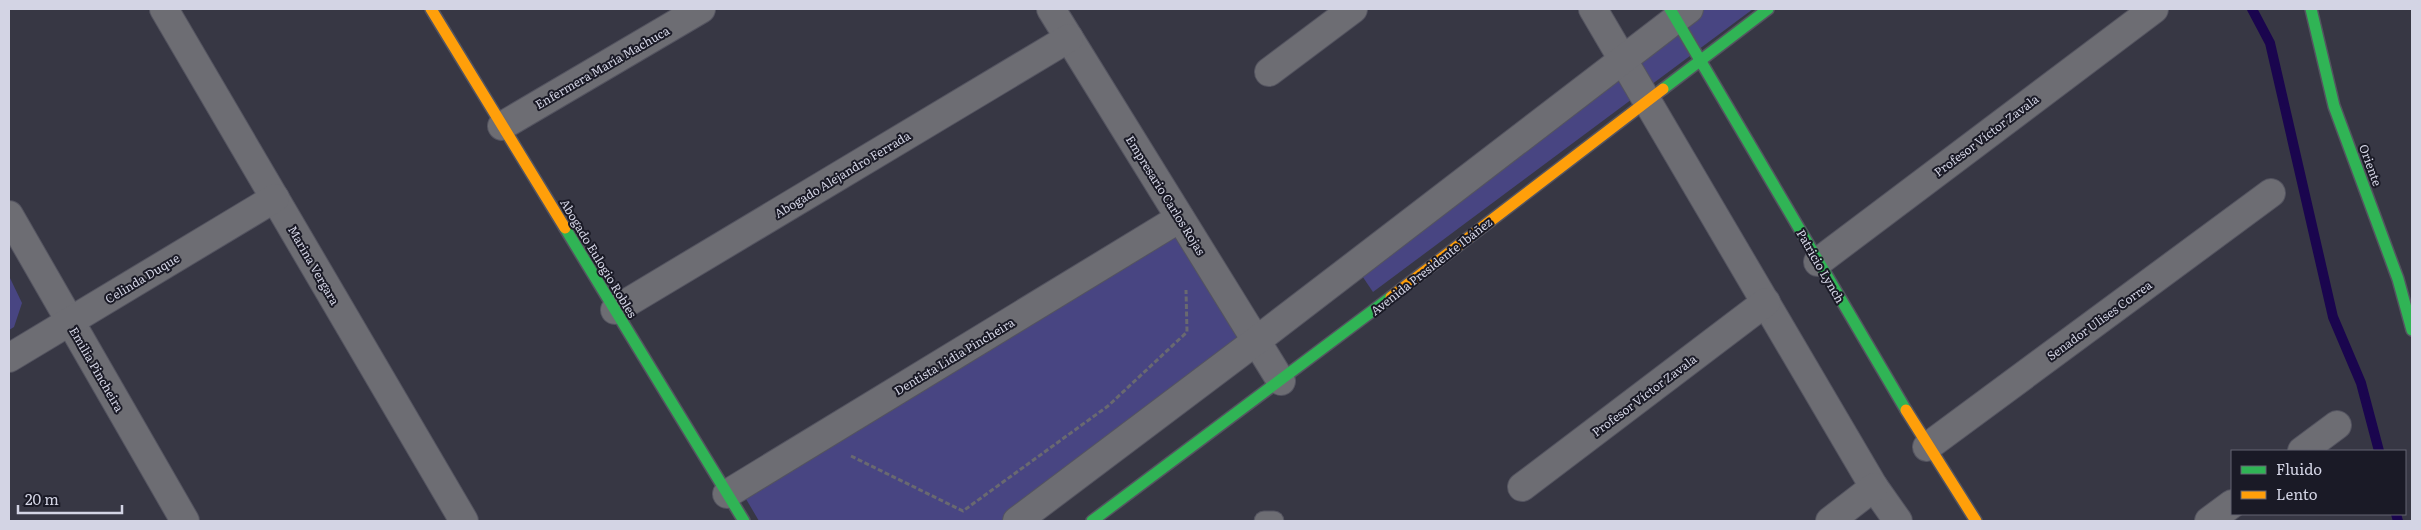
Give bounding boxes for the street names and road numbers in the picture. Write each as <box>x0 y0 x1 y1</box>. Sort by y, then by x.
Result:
street label: Enfermera María Machuca <box>531 21 673 113</box>
street label: Profesor Víctor Zavala <box>1930 89 2043 180</box>
street label: Abogado Alejandro Ferrada <box>770 126 914 222</box>
street label: Empresario Carlos Rojas <box>1122 132 1211 259</box>
street label: Oriente <box>2355 141 2387 189</box>
street label: Abogado Eulogio Robles <box>556 195 642 322</box>
street label: Avenida Presidente Ibáñez <box>1366 213 1496 319</box>
street label: Marina Vergara <box>284 222 344 309</box>
street label: Patricio Lynch <box>1793 226 1849 306</box>
street label: Celinda Duque <box>101 249 183 307</box>
street label: Senador Ulises Correa <box>2043 275 2156 364</box>
street label: Dentista Lidia Pincheira <box>890 313 1018 399</box>
street label: Emilia Pincheira <box>65 323 129 415</box>
street label: Profesor Víctor Zavala <box>1588 349 1701 440</box>

